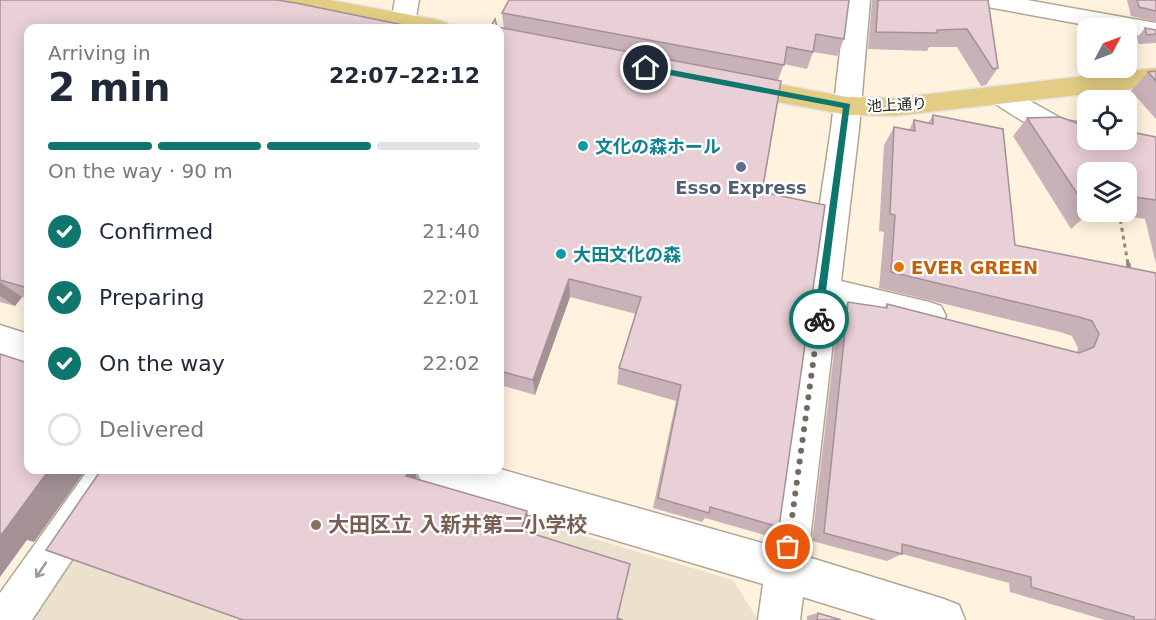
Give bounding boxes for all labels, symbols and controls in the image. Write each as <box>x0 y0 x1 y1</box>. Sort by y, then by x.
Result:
north arrow <box>1077 18 1137 78</box>
map controls <box>1077 18 1137 222</box>
text: Arriving in <box>48 41 151 65</box>
pin <box>620 42 671 93</box>
icon: home <box>629 51 662 84</box>
text: 22:07–22:12 <box>329 63 480 88</box>
text: 2 min <box>48 65 170 110</box>
button: locate <box>1077 90 1137 150</box>
street label: 池上通り <box>867 94 927 116</box>
place label: 文化の森ホール <box>595 136 721 157</box>
marker: 文化の森ホール <box>576 139 590 153</box>
text: On the way · 90 m <box>48 159 233 183</box>
marker: Esso Express <box>734 160 748 174</box>
button: layers <box>1077 162 1137 222</box>
place label: Esso Express <box>675 177 807 198</box>
icon: check <box>48 215 81 248</box>
text: Confirmed <box>99 219 213 244</box>
text: 21:40 <box>422 219 480 243</box>
place label: 大田文化の森 <box>573 244 681 265</box>
marker: 大田文化の森 <box>554 247 568 261</box>
place label: EVER GREEN <box>911 257 1038 278</box>
marker: EVER GREEN <box>892 260 906 274</box>
icon: check <box>48 281 81 314</box>
text: Preparing <box>99 285 205 310</box>
text: 22:01 <box>422 285 480 309</box>
courier <box>789 289 849 349</box>
icon: bike <box>803 303 836 336</box>
icon: check <box>48 347 81 380</box>
text: On the way <box>99 351 225 376</box>
text: 22:02 <box>422 351 480 375</box>
text: Delivered <box>99 417 204 442</box>
place label: 大田区立 入新井第二小学校 <box>328 513 587 537</box>
marker: 大田区立 入新井第二小学校 <box>309 518 323 532</box>
pin <box>762 521 813 572</box>
icon: bag <box>771 530 804 563</box>
one-way arrow <box>35 561 47 577</box>

